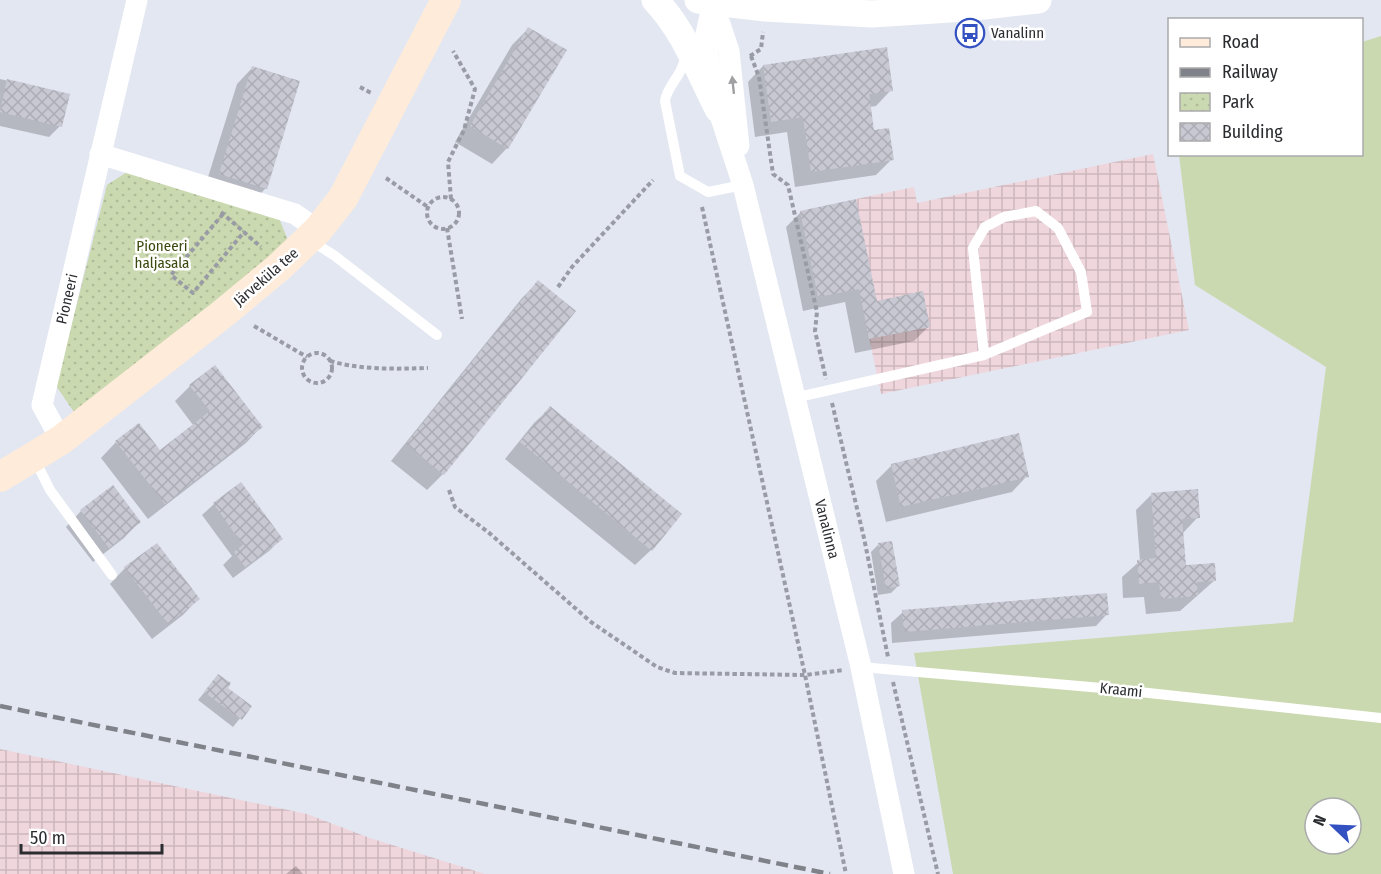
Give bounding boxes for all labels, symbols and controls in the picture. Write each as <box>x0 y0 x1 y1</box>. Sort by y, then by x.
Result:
bus stop icon: Vanalinn <box>954 17 986 49</box>
legend <box>1168 18 1363 156</box>
place label: Vanalinn <box>991 24 1044 42</box>
text: Road <box>1222 31 1259 53</box>
text: Railway <box>1222 61 1278 83</box>
one-way arrow <box>728 76 738 95</box>
text: Park <box>1222 91 1255 113</box>
text: Building <box>1222 121 1283 143</box>
park label: Pioneeri haljasala <box>135 237 189 272</box>
street label: Järveküla tee <box>230 244 302 310</box>
street label: Pioneeri <box>52 272 82 326</box>
street label: Vanalinna <box>811 498 843 560</box>
street label: Kraami <box>1099 679 1143 701</box>
north arrow <box>1303 796 1363 856</box>
text: N <box>1309 812 1330 828</box>
scale bar <box>21 817 162 855</box>
text: 50 m <box>30 827 66 849</box>

